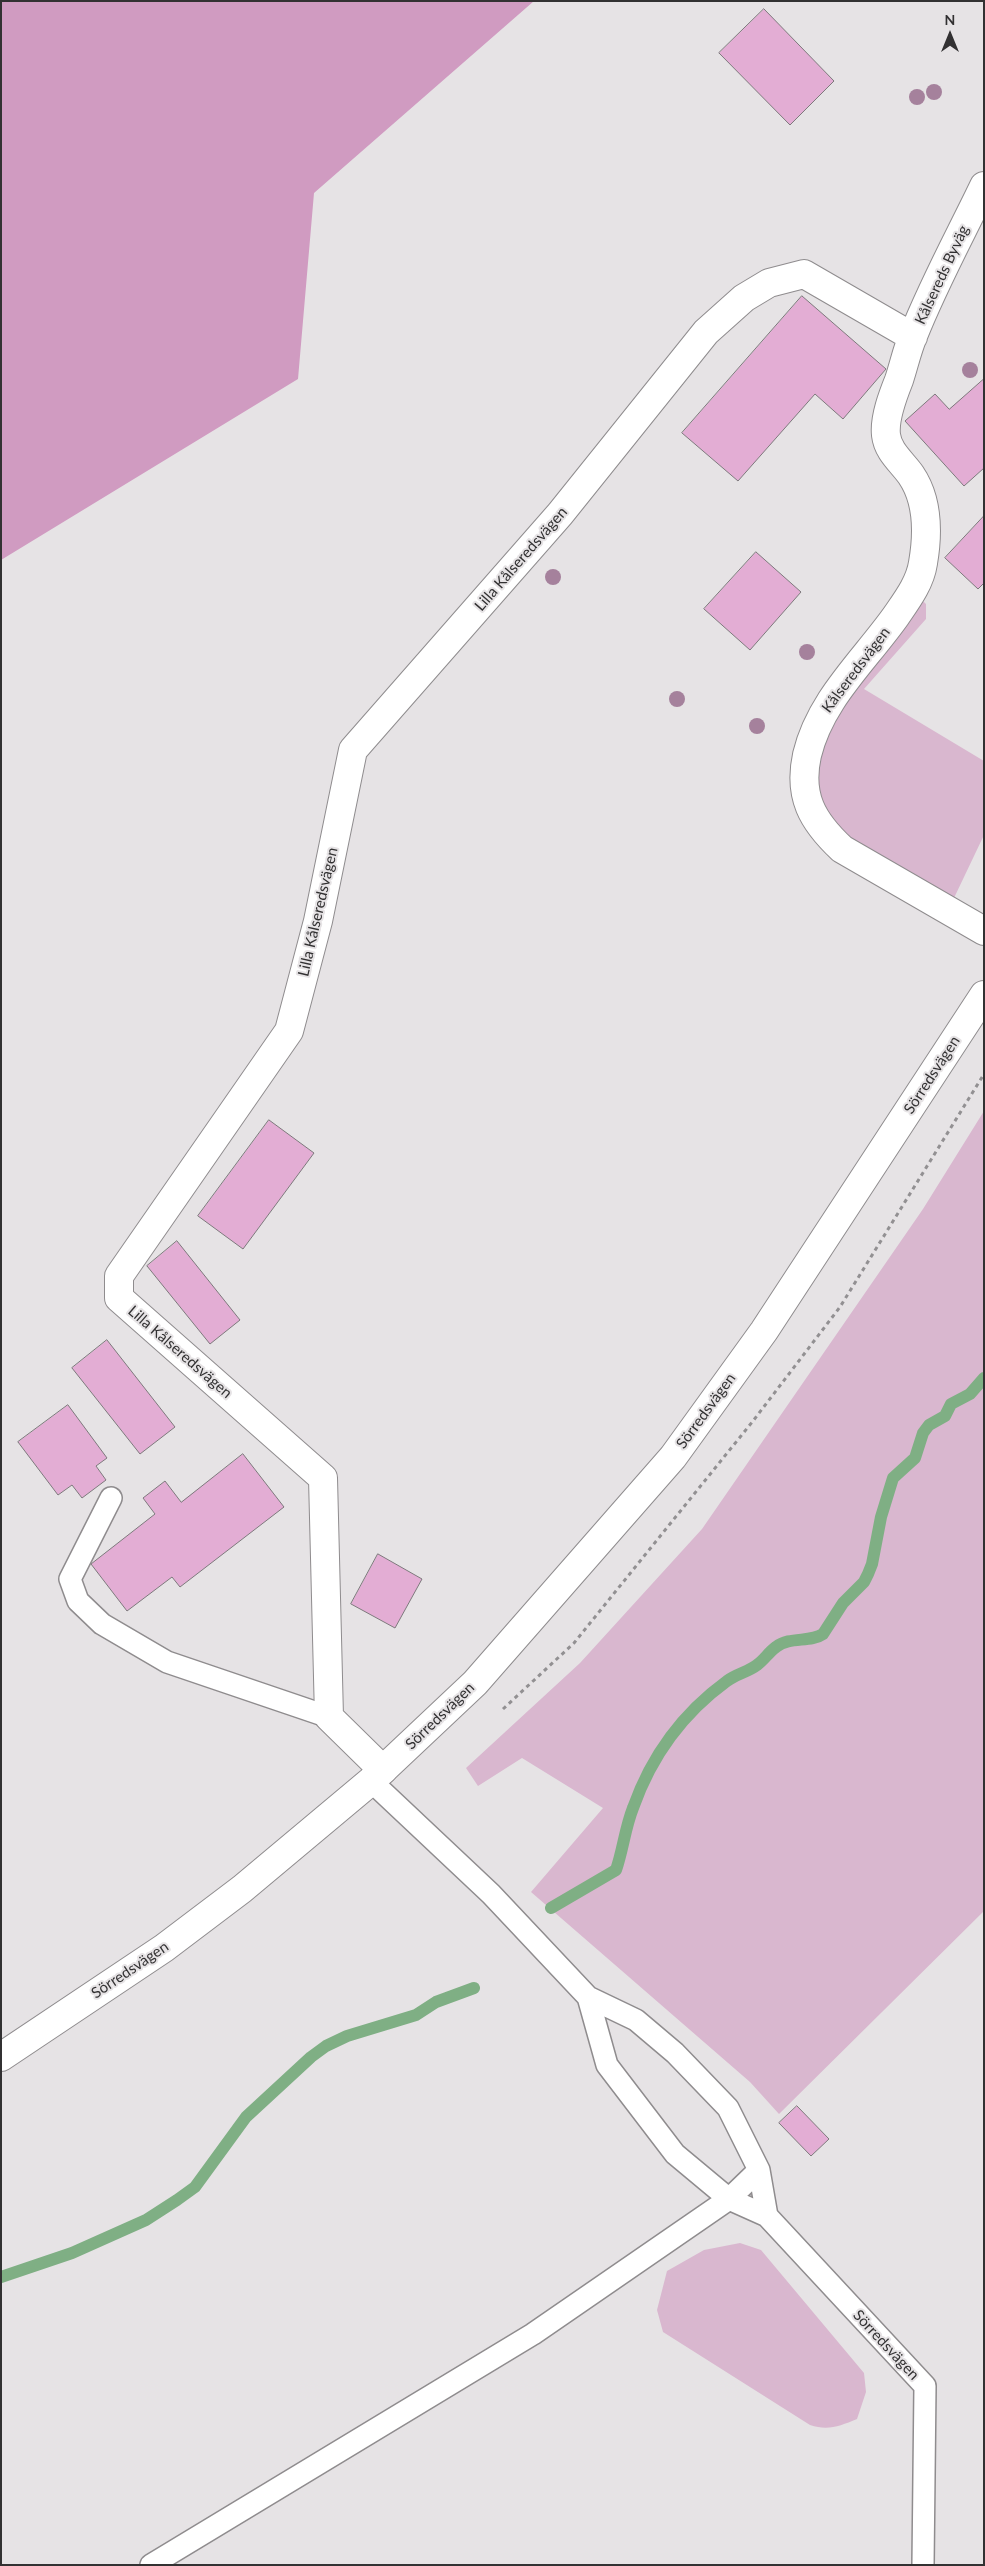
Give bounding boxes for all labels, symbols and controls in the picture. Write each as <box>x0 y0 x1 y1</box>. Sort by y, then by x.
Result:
north arrow <box>925 10 975 60</box>
text: N <box>945 11 955 28</box>
street label: Kålsereds Byväg <box>911 223 973 327</box>
street label: Lilla Kålseredsvägen <box>471 503 571 615</box>
street label: Kålseredsvägen <box>818 624 894 716</box>
street label: Lilla Kålseredsvägen <box>294 846 342 978</box>
street label: Sörredsvägen <box>900 1033 964 1117</box>
street label: Lilla Kålseredsvägen <box>124 1302 236 1402</box>
street label: Sörredsvägen <box>673 1370 739 1452</box>
street label: Sörredsvägen <box>402 1679 478 1753</box>
street label: Sörredsvägen <box>88 1938 172 2002</box>
street label: Sörredsvägen <box>849 2306 923 2384</box>

